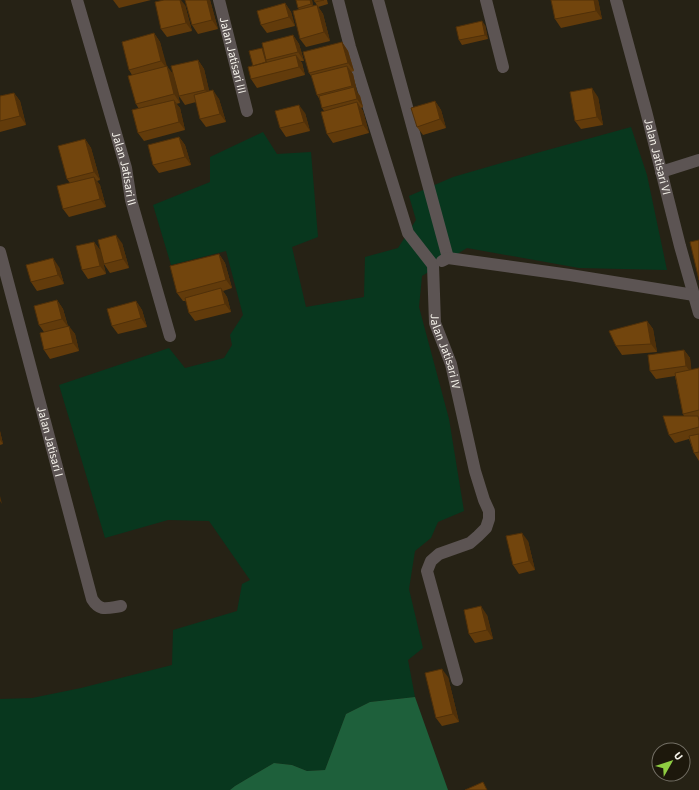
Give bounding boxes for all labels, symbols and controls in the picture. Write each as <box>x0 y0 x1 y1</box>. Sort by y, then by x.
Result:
street label: Jalan Jatisari III <box>215 15 250 96</box>
street label: Jalan Jatisari VI <box>639 117 675 197</box>
street label: Jalan Jatisari II <box>107 130 140 208</box>
street label: Jalan Jatisari IV <box>426 313 465 391</box>
street label: Jalan Jatisari I <box>32 404 67 479</box>
north arrow <box>651 742 691 782</box>
text: U <box>670 748 687 764</box>

